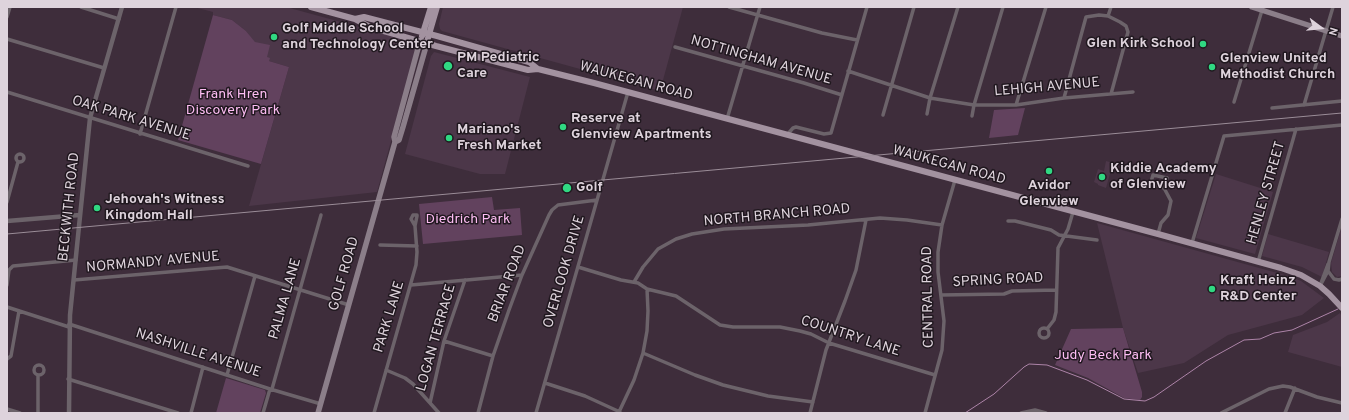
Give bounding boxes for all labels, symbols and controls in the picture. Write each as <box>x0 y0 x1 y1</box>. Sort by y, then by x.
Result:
north arrow <box>1301 8 1341 48</box>
place label: Golf Middle School and Technology Center <box>282 21 433 54</box>
text: N <box>1325 26 1340 37</box>
marker: Golf Middle School and Technology Center <box>269 32 279 42</box>
street label: NOTTINGHAM AVENUE <box>689 33 833 89</box>
place label: Glen Kirk School <box>1087 36 1195 52</box>
marker: Glen Kirk School <box>1198 39 1208 49</box>
place label: PM Pediatric Care <box>457 50 539 82</box>
place label: Glenview United Methodist Church <box>1220 51 1335 84</box>
street label: WAUKEGAN ROAD <box>578 59 694 105</box>
marker: PM Pediatric Care <box>442 60 454 72</box>
marker: Glenview United Methodist Church <box>1207 62 1217 72</box>
street label: LEHIGH AVENUE <box>994 75 1100 101</box>
park label: Frank Hren Discovery Park <box>186 87 280 120</box>
street label: OAK PARK AVENUE <box>70 93 192 145</box>
place label: Reserve at Glenview Apartments <box>571 111 712 144</box>
place label: Mariano's Fresh Market <box>457 122 541 154</box>
marker: Reserve at Glenview Apartments <box>558 122 568 132</box>
marker: Mariano's Fresh Market <box>444 133 454 143</box>
street label: HENLEY STREET <box>1244 139 1290 247</box>
street label: WAUKEGAN ROAD <box>891 143 1007 189</box>
street label: BECKWITH ROAD <box>56 152 84 262</box>
place label: Kiddie Academy of Glenview <box>1110 161 1217 194</box>
marker: Avidor Glenview <box>1044 166 1054 176</box>
marker: Kiddie Academy of Glenview <box>1097 172 1107 182</box>
place label: Avidor Glenview <box>1019 178 1079 210</box>
place label: Golf <box>576 180 603 196</box>
marker: Golf <box>561 182 573 194</box>
place label: Jehovah's Witness Kingdom Hall <box>105 192 225 224</box>
street label: NORTH BRANCH ROAD <box>703 201 851 231</box>
marker: Jehovah's Witness Kingdom Hall <box>92 203 102 213</box>
park label: Diedrich Park <box>426 212 510 228</box>
street label: OVERLOOK DRIVE <box>541 214 589 330</box>
street label: GOLF ROAD <box>326 235 364 313</box>
street label: BRIAR ROAD <box>486 243 530 325</box>
street label: CENTRAL ROAD <box>920 246 938 348</box>
street label: NORMANDY AVENUE <box>86 249 220 277</box>
street label: PALMA LANE <box>266 256 306 342</box>
street label: SPRING ROAD <box>952 270 1044 292</box>
place label: Kraft Heinz R&D Center <box>1220 273 1297 306</box>
street label: PARK LANE <box>371 279 409 355</box>
street label: LOGAN TERRACE <box>414 282 460 394</box>
marker: Kraft Heinz R&D Center <box>1207 284 1217 294</box>
street label: COUNTRY LANE <box>798 313 902 361</box>
street label: NASHVILLE AVENUE <box>133 326 263 382</box>
park label: Judy Beck Park <box>1054 348 1152 364</box>

